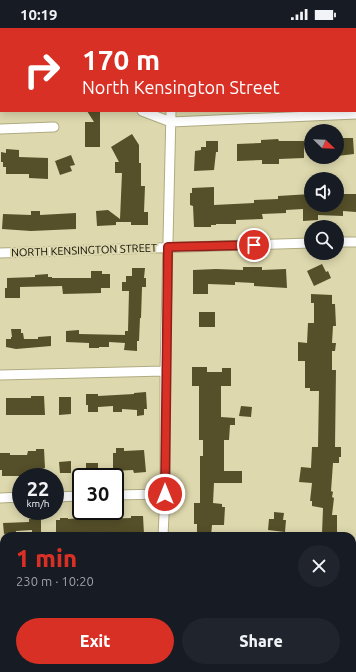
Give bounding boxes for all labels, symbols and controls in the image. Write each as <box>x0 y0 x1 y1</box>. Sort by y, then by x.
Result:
text: 10:19 <box>20 6 58 23</box>
icon: right <box>16 44 68 96</box>
text: 170 m <box>82 44 160 75</box>
text: North Kensington Street <box>82 77 280 97</box>
north arrow <box>304 124 344 164</box>
map controls <box>304 124 344 260</box>
button: sound <box>304 172 344 212</box>
button: search <box>304 220 344 260</box>
pin <box>237 228 271 262</box>
icon: arrive <box>243 234 265 256</box>
street label: NORTH KENSINGTON STREET <box>11 241 157 259</box>
speed limit sign: 30 <box>72 468 124 520</box>
position arrow <box>144 473 186 515</box>
text: 22 <box>27 477 49 500</box>
text: km/h <box>26 498 50 509</box>
text: 1 min <box>16 545 77 572</box>
button: close <box>298 545 340 587</box>
text: 230 m · 10:20 <box>16 574 94 588</box>
button: Exit <box>16 618 174 664</box>
button: Share <box>182 618 340 664</box>

